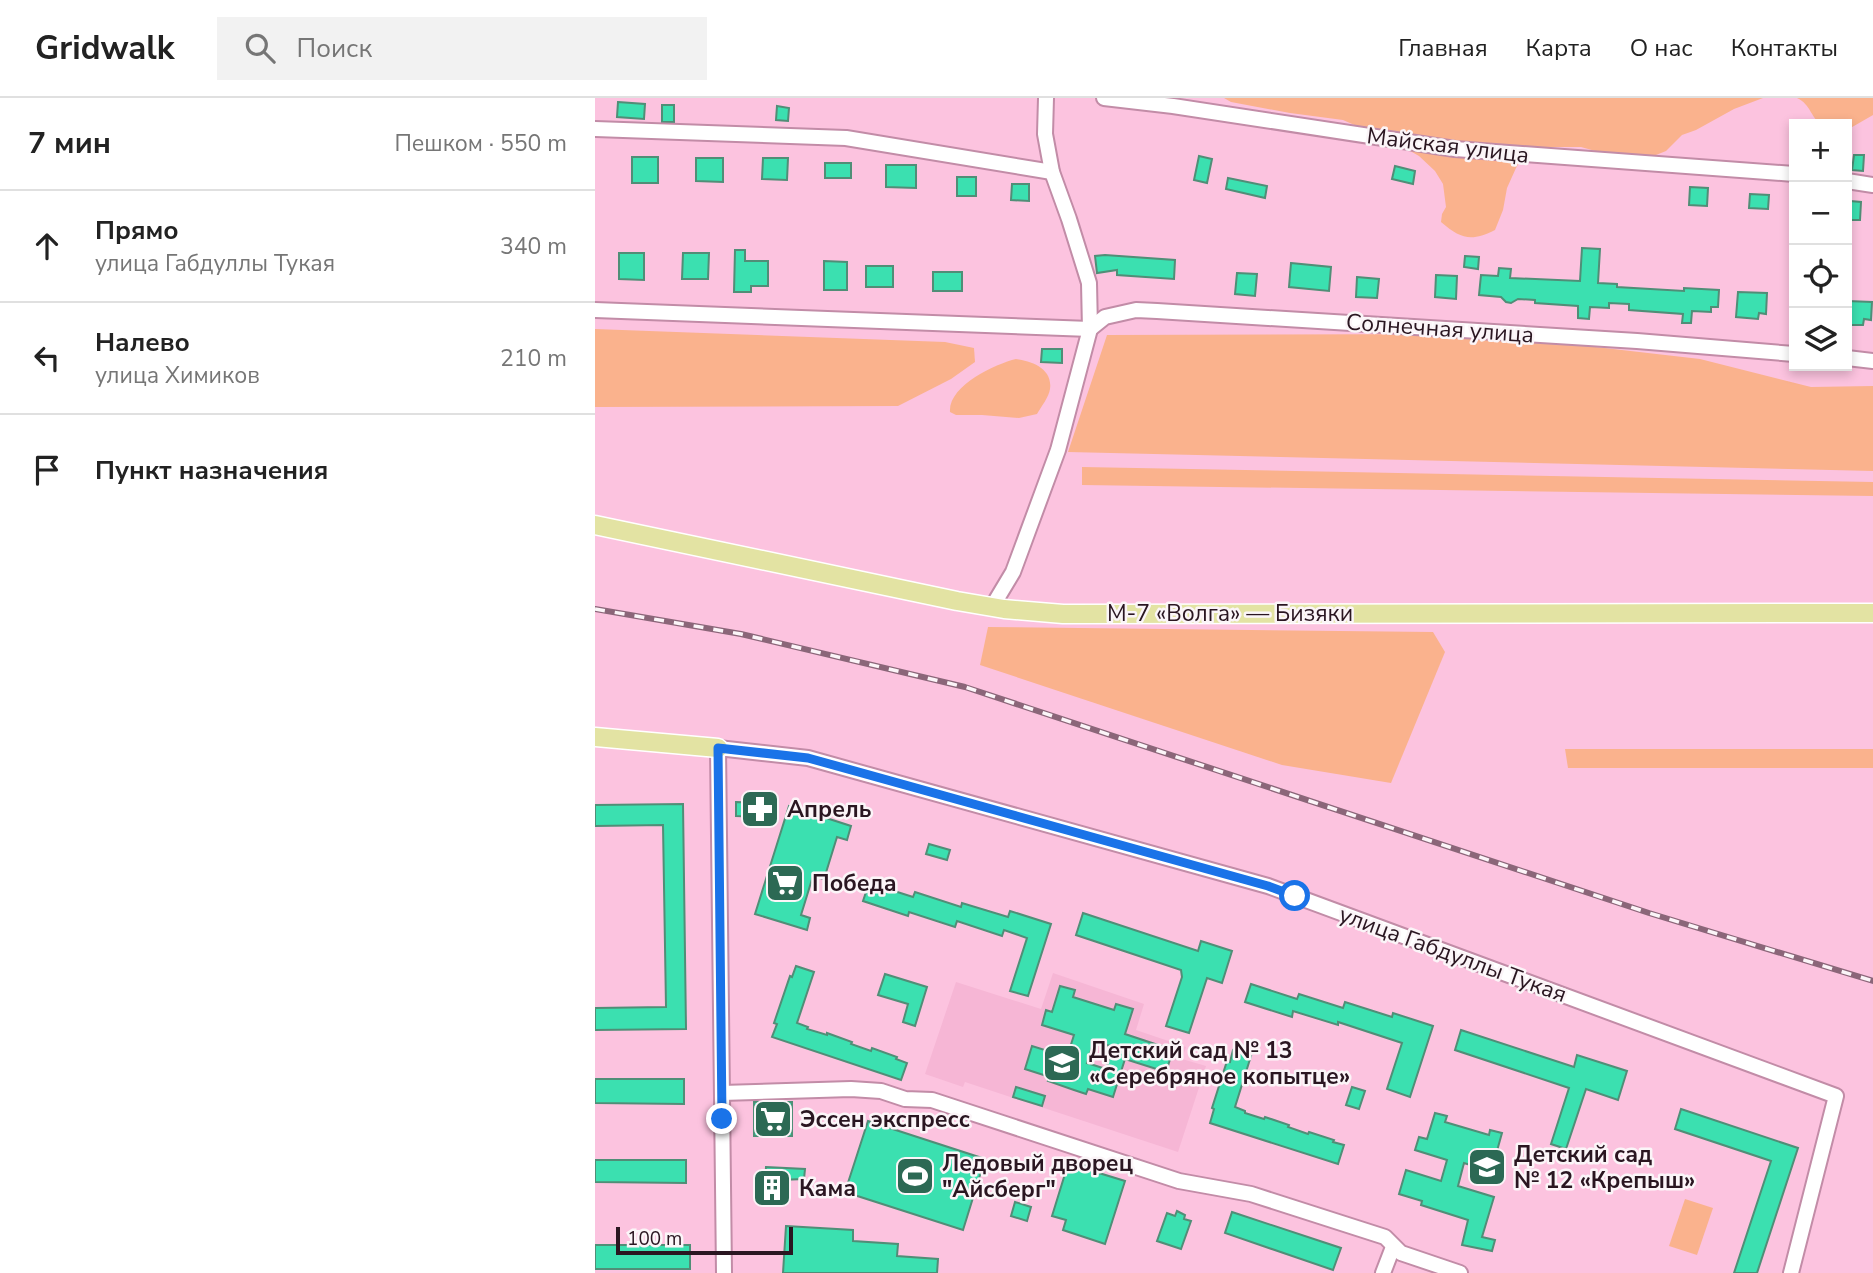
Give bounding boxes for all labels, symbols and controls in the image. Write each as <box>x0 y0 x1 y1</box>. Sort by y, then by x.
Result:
search box <box>217 17 707 80</box>
text: Gridwalk <box>35 26 175 71</box>
icon: search <box>241 29 279 67</box>
text: Поиск <box>297 31 372 66</box>
text: Главная <box>1398 32 1488 64</box>
text: Карта <box>1526 32 1592 64</box>
text: О нас <box>1630 32 1693 64</box>
text: Контакты <box>1731 32 1838 64</box>
map controls <box>1789 119 1852 371</box>
button: + <box>1789 119 1852 182</box>
street label: Майская улица <box>1365 120 1531 171</box>
text: 7 мин <box>28 123 111 164</box>
text: Пешком · 550 m <box>394 128 567 159</box>
button: − <box>1789 182 1852 245</box>
text: Прямо <box>95 213 179 248</box>
icon: ahead <box>28 227 66 265</box>
text: 340 m <box>500 231 567 262</box>
button: locate <box>1789 245 1852 308</box>
text: улица Габдуллы Тукая <box>95 248 335 279</box>
street label: Солнечная улица <box>1345 306 1535 351</box>
button: layers <box>1789 308 1852 371</box>
text: Налево <box>95 325 190 360</box>
icon: left <box>28 339 66 377</box>
text: 210 m <box>500 343 567 374</box>
text: улица Химиков <box>95 360 260 391</box>
icon: arrive <box>28 451 66 489</box>
text: Пункт назначения <box>95 453 328 488</box>
street label: М-7 «Волга» — Бизяки <box>1107 598 1353 629</box>
pharmacy icon: Апрель <box>739 788 781 830</box>
place label: Апрель <box>787 794 871 825</box>
supermarket icon: Победа <box>764 862 806 904</box>
place label: Победа <box>812 868 897 899</box>
route start <box>1279 880 1310 911</box>
street label: улица Габдуллы Тукая <box>1335 899 1571 1010</box>
place label: Детский сад № 13 «Серебряное копытце» <box>1089 1035 1350 1092</box>
school or university icon: Детский сад № 13 «Серебряное копытце» <box>1041 1042 1083 1084</box>
supermarket icon: Эссен экспресс <box>752 1098 794 1140</box>
route end <box>706 1103 737 1134</box>
place label: Эссен экспресс <box>800 1104 970 1135</box>
place label: Детский сад № 12 «Крепыш» <box>1514 1139 1695 1196</box>
school or university icon: Детский сад № 12 «Крепыш» <box>1466 1146 1508 1188</box>
place label: Ледовый дворец "Айсберг" <box>942 1148 1133 1205</box>
sports icon: Ледовый дворец "Айсберг" <box>894 1155 936 1197</box>
building icon: Кама <box>751 1167 793 1209</box>
place label: Кама <box>799 1173 856 1204</box>
scale bar <box>616 1224 793 1256</box>
text: 100 m <box>627 1226 682 1252</box>

